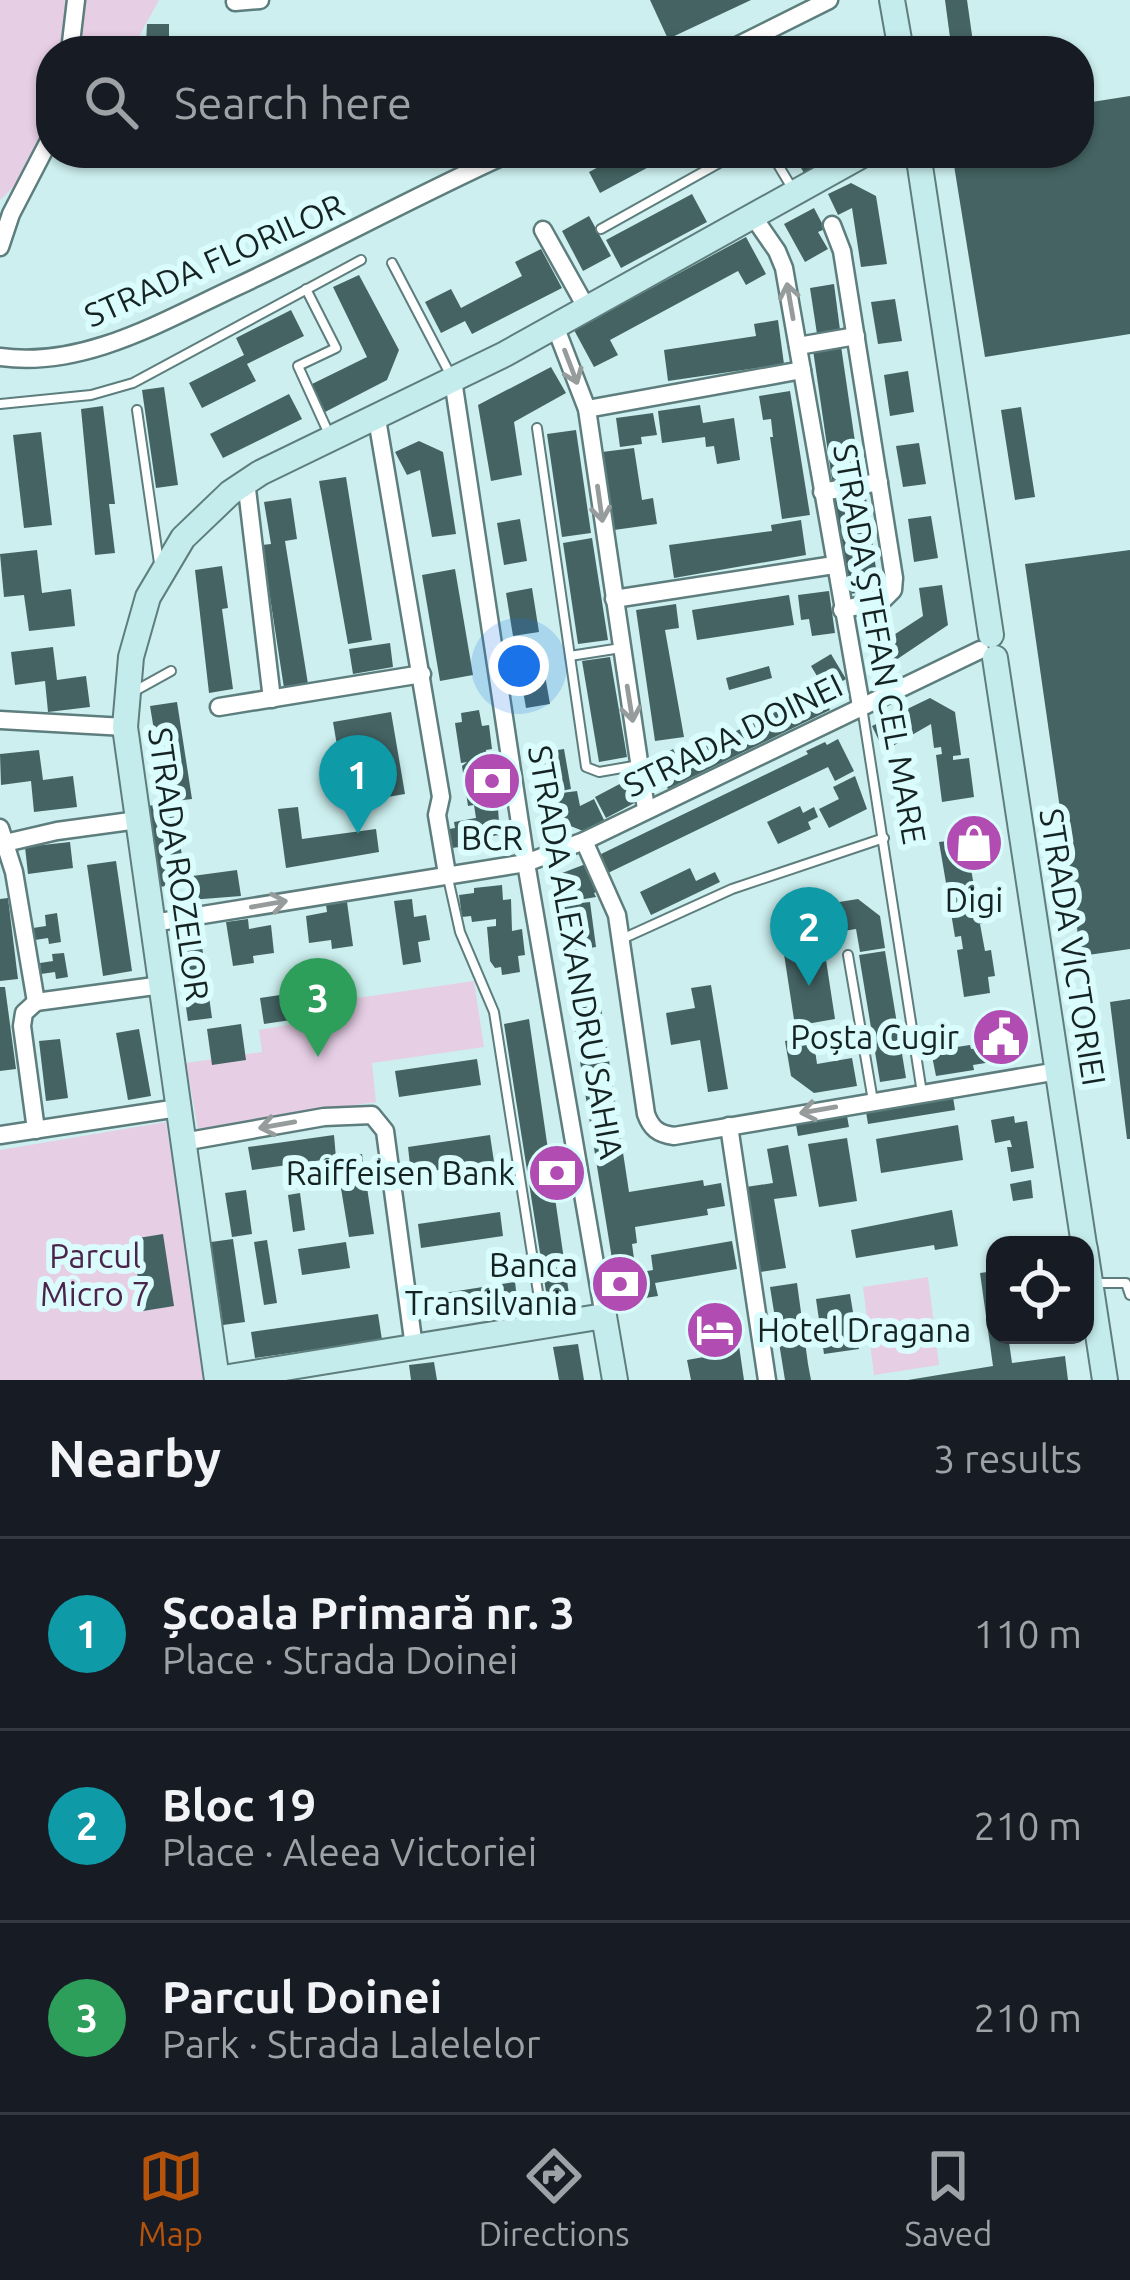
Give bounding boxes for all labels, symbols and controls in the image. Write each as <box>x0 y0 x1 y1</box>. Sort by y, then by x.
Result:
search box <box>36 36 1094 168</box>
icon: search <box>78 69 144 135</box>
text: Search here <box>174 77 412 128</box>
street label: STRADA FLORILOR <box>78 186 349 333</box>
one-way arrow <box>778 282 800 321</box>
one-way arrow <box>562 348 584 385</box>
street label: STRADA ȘTEFAN CEL MARE <box>827 441 934 847</box>
one-way arrow <box>590 484 612 523</box>
your location <box>489 636 549 696</box>
street label: STRADA DOINEI <box>618 666 848 803</box>
one-way arrow <box>619 684 642 723</box>
street label: STRADA ROZELOR <box>142 725 217 1003</box>
pin: 1 <box>319 735 397 834</box>
street label: STRADA ALEXANDRU SAHIA <box>522 742 631 1162</box>
bank icon: BCR <box>461 750 523 812</box>
street label: STRADA VICTORIEI <box>1033 806 1114 1088</box>
shop icon: Digi <box>943 812 1005 874</box>
place label: BCR <box>461 819 523 856</box>
place label: Digi <box>945 881 1003 918</box>
pin: 2 <box>770 887 848 986</box>
one-way arrow <box>249 892 288 915</box>
pin: 3 <box>279 958 357 1057</box>
public building icon: Poșta Cugir <box>970 1006 1032 1068</box>
place label: Poșta Cugir <box>790 1018 959 1055</box>
one-way arrow <box>800 1100 839 1123</box>
one-way arrow <box>258 1115 297 1138</box>
bank icon: Raiffeisen Bank <box>526 1142 588 1204</box>
place label: Raiffeisen Bank <box>286 1154 515 1191</box>
map controls <box>986 1236 1094 1344</box>
button: locate <box>986 1236 1094 1344</box>
park label: Parcul Micro 7 <box>40 1237 150 1312</box>
place label: Banca Transilvania <box>405 1246 578 1321</box>
bank icon: Banca Transilvania <box>589 1253 651 1315</box>
hotel icon: Hotel Dragana <box>684 1299 746 1361</box>
place label: Hotel Dragana <box>757 1311 971 1348</box>
text: Nearby <box>48 1429 221 1487</box>
text: 3 results <box>933 1437 1082 1480</box>
text: Școala Primară nr. 3 <box>162 1587 575 1638</box>
text: 1 <box>76 1612 98 1655</box>
text: 110 m <box>973 1612 1082 1655</box>
text: Place · Strada Doinei <box>162 1638 518 1681</box>
text: Bloc 19 <box>162 1779 316 1830</box>
text: 2 <box>76 1804 98 1847</box>
text: 210 m <box>973 1804 1082 1847</box>
text: Place · Aleea Victoriei <box>162 1830 537 1873</box>
text: Parcul Doinei <box>162 1971 442 2022</box>
text: 3 <box>76 1996 98 2039</box>
text: 210 m <box>973 1996 1082 2039</box>
text: Park · Strada Lalelelor <box>162 2022 541 2065</box>
tab: Map <box>138 2143 204 2252</box>
tab: Directions <box>479 2143 629 2252</box>
tab: Saved <box>905 2143 992 2252</box>

